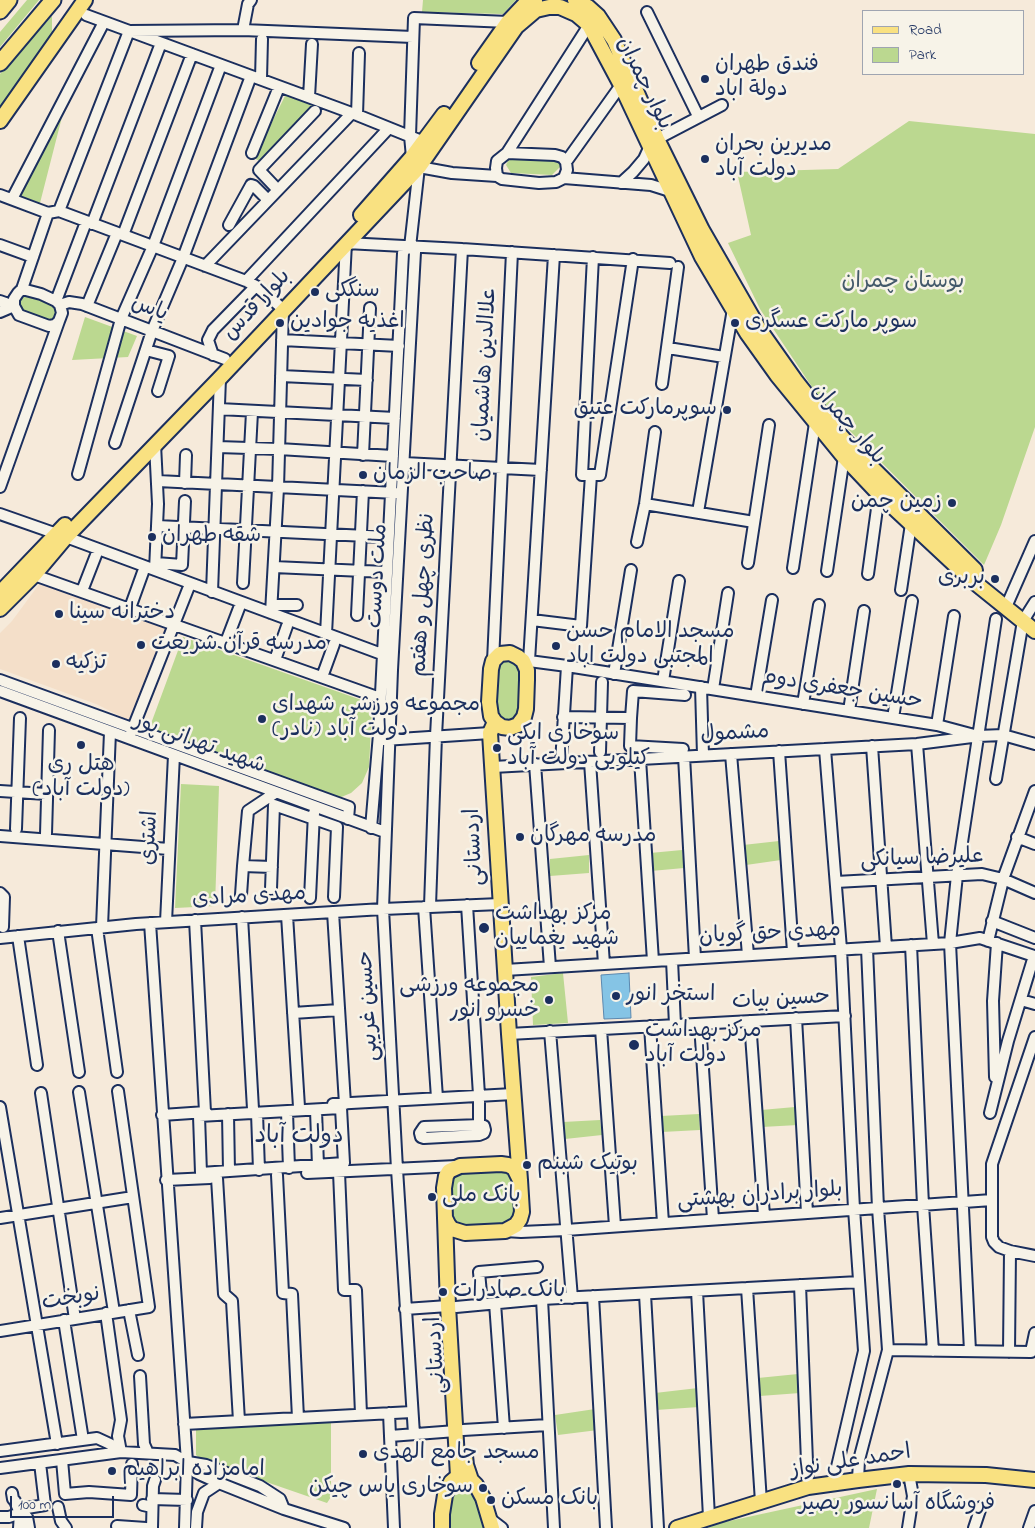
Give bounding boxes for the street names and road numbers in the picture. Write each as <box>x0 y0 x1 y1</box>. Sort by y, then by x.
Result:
street label: بلوار چمران <box>609 33 677 135</box>
street label: بلوار قدس <box>218 265 298 347</box>
street label: علاالدین هاشمیان <box>470 288 504 442</box>
street label: یاس <box>127 291 171 329</box>
street label: بلوار چمران <box>804 379 890 471</box>
street label: نظری چهل و هفتم <box>408 512 442 678</box>
street label: ملت دوست <box>363 523 395 629</box>
street label: حسین جعفری دوم <box>760 665 924 717</box>
street label: شهید تهرانی پور <box>129 709 269 781</box>
street label: مشمول <box>700 720 770 750</box>
street label: اردستانی <box>461 808 491 886</box>
street label: اشتری <box>136 810 166 866</box>
street label: علیرضا سیانکی <box>860 845 984 875</box>
street label: مهدی مرادی <box>191 882 307 914</box>
street label: مهدی حق گویان <box>698 918 842 952</box>
street label: حسین غریبی <box>354 950 386 1062</box>
street label: حسین بیات <box>731 985 831 1017</box>
street label: بلوار برادران بهشتی <box>676 1178 844 1216</box>
street label: نوبخت <box>40 1282 102 1318</box>
street label: اردستانی <box>422 1315 454 1395</box>
street label: احمد علی نواز <box>789 1440 913 1486</box>

